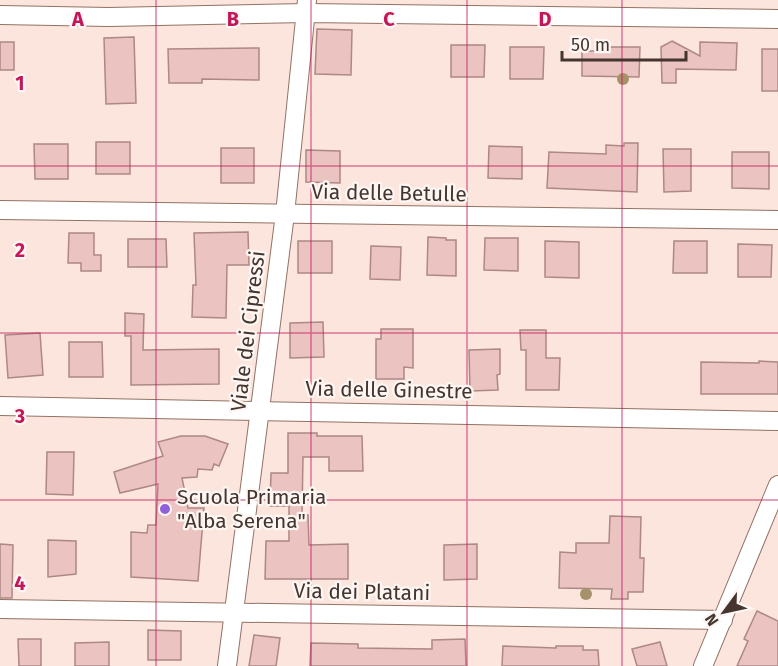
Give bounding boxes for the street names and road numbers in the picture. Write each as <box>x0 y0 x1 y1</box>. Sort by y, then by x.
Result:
street label: Via delle Betulle <box>311 179 467 207</box>
street label: Viale dei Cipressi <box>225 249 271 413</box>
street label: Via delle Ginestre <box>305 376 473 404</box>
street label: Via dei Platani <box>293 578 431 606</box>

